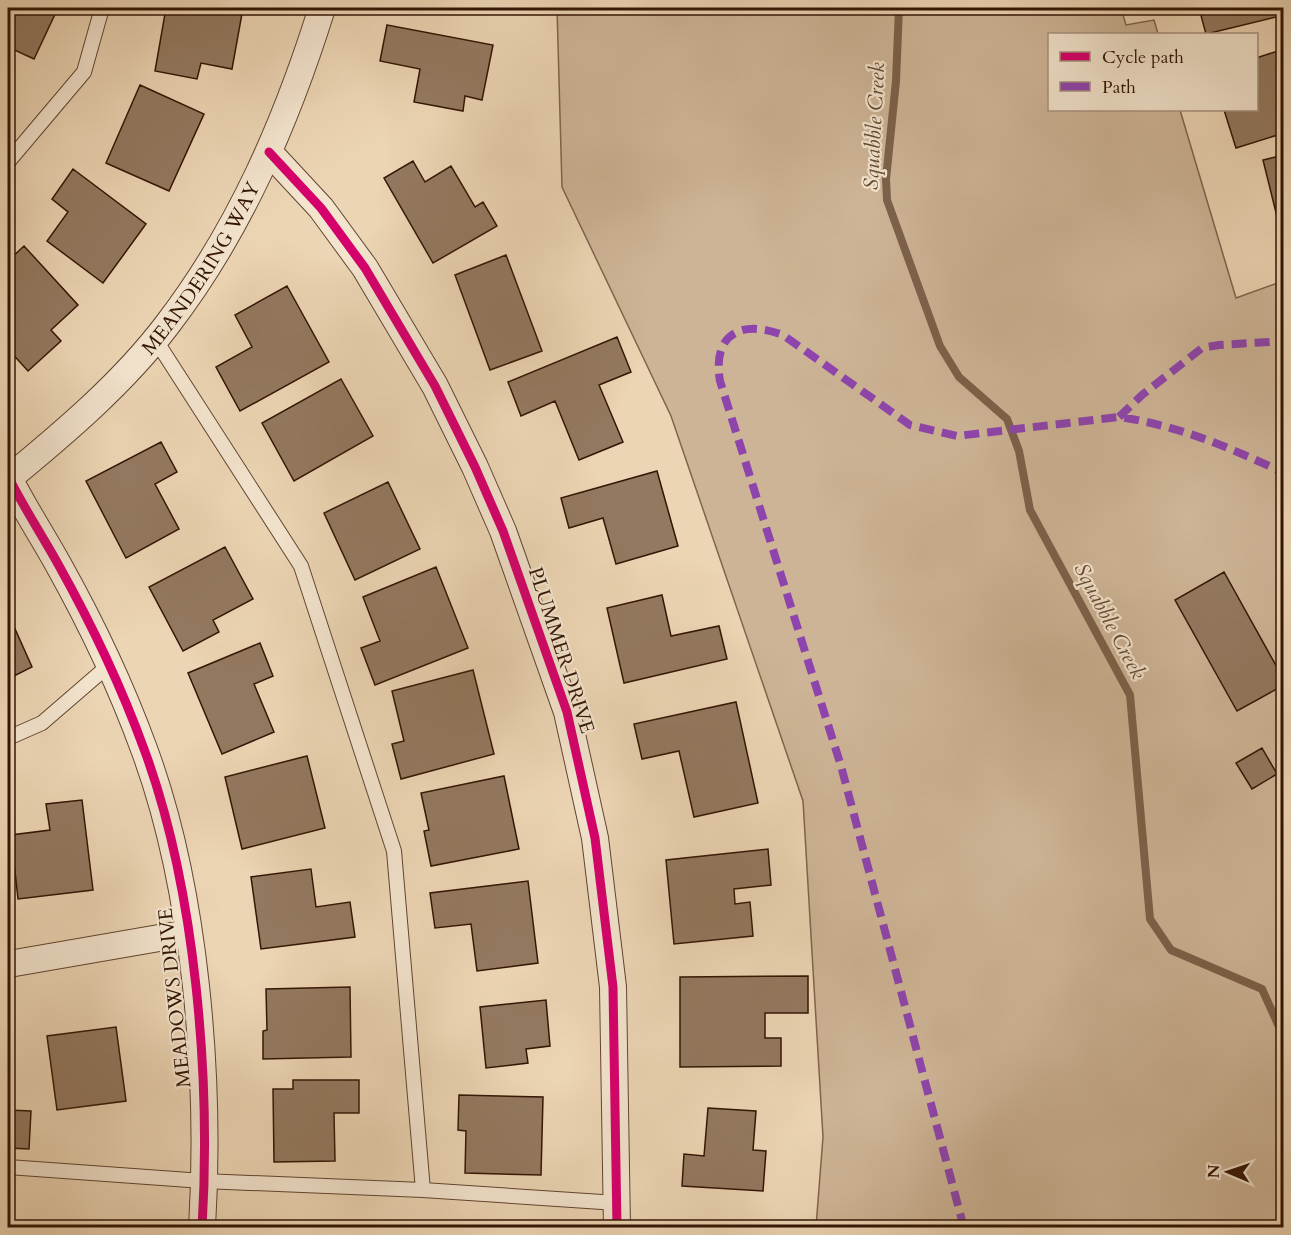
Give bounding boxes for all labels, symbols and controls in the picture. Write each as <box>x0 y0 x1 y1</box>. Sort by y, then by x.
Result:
legend <box>1048 33 1258 111</box>
text: Cycle path <box>1102 45 1184 70</box>
water label: Squabble Creek <box>857 61 892 191</box>
text: Path <box>1102 75 1136 100</box>
street label: MEANDERING WAY <box>135 177 267 361</box>
water label: Squabble Creek <box>1067 558 1153 685</box>
street label: PLUMMER DRIVE <box>522 563 601 737</box>
street label: MEADOWS DRIVE <box>152 907 197 1089</box>
north arrow <box>1198 1142 1258 1202</box>
text: N <box>1203 1164 1225 1179</box>

